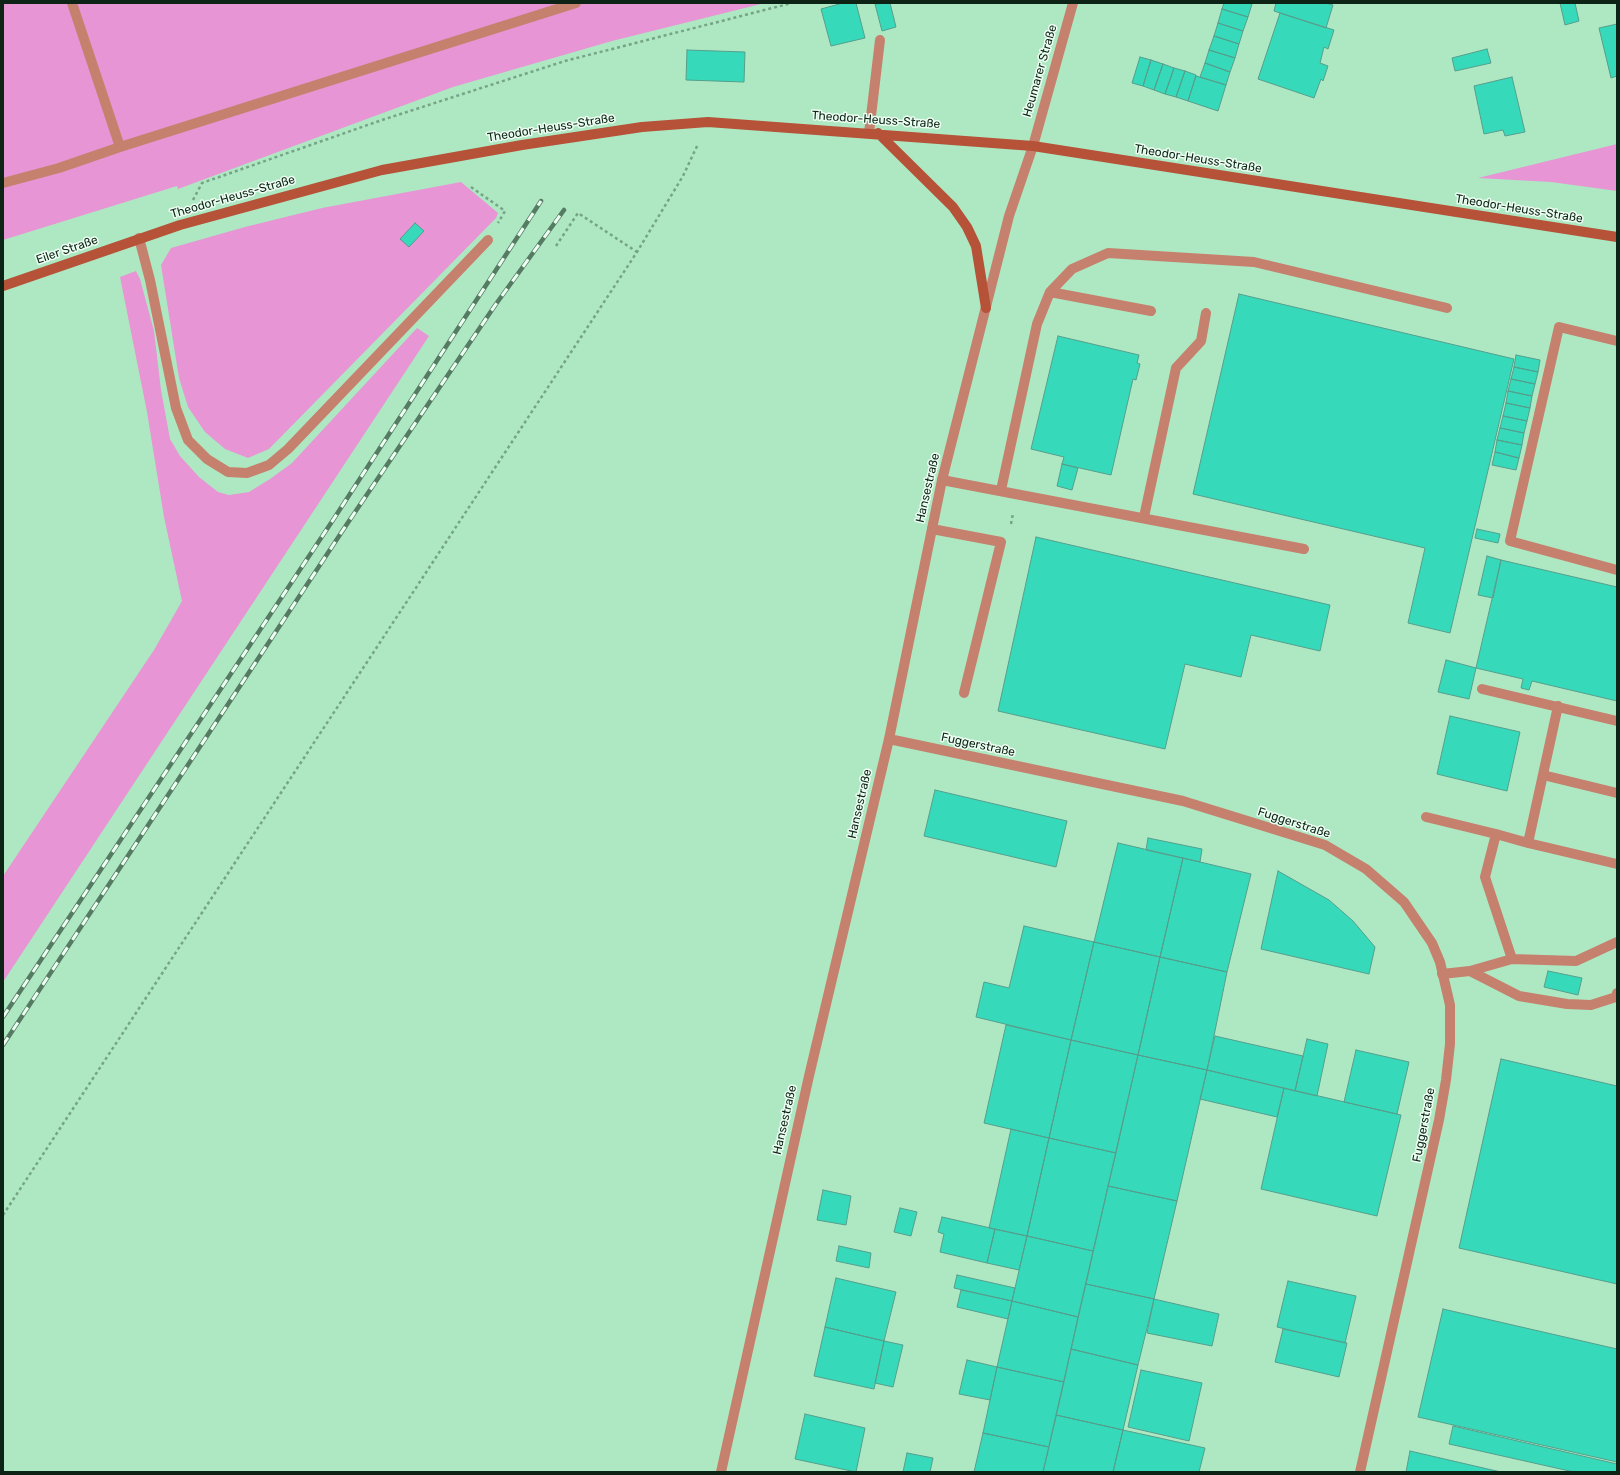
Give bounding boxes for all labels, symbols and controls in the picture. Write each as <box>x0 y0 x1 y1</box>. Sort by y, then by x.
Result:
street label: Heumarer Straße <box>1020 23 1060 119</box>
street label: Theodor-Heuss-Straße <box>811 108 941 132</box>
street label: Theodor-Heuss-Straße <box>486 111 616 145</box>
street label: Theodor-Heuss-Straße <box>1133 142 1263 176</box>
street label: Theodor-Heuss-Straße <box>169 172 297 222</box>
street label: Theodor-Heuss-Straße <box>1454 192 1584 226</box>
street label: Eiler Straße <box>34 233 100 267</box>
street label: Hansestraße <box>913 452 943 524</box>
street label: Fuggerstraße <box>940 730 1016 760</box>
street label: Hansestraße <box>845 768 875 840</box>
street label: Fuggerstraße <box>1256 805 1332 841</box>
street label: Hansestraße <box>770 1084 800 1156</box>
street label: Fuggerstraße <box>1410 1087 1438 1163</box>

